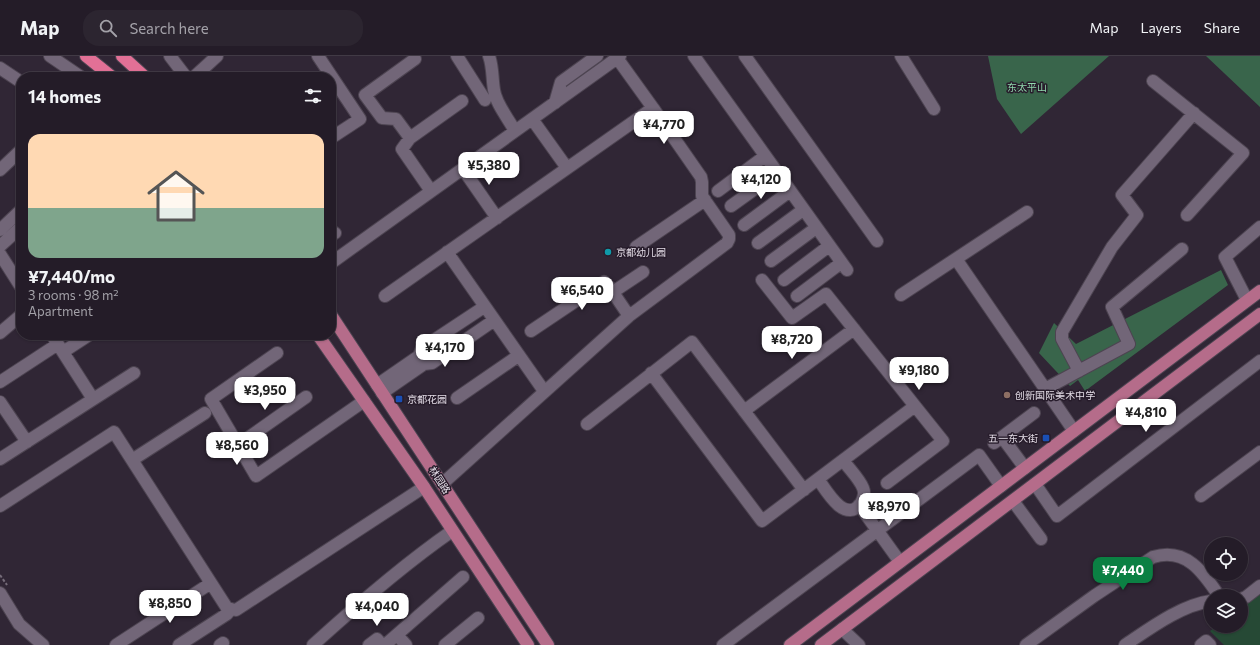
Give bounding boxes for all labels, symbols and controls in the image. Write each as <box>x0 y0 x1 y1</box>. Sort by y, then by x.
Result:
search box <box>83 10 363 46</box>
text: Map <box>20 16 59 39</box>
icon: search <box>97 17 119 39</box>
text: Search here <box>129 19 209 37</box>
text: Map <box>1090 19 1118 36</box>
text: Layers <box>1140 19 1182 36</box>
text: Share <box>1204 19 1240 36</box>
park label: 东太平山 <box>1007 81 1047 93</box>
icon: filters <box>302 85 324 107</box>
text: 14 homes <box>28 86 101 107</box>
pin: ¥4,770 <box>631 111 697 145</box>
text: ¥4,770 <box>643 116 685 132</box>
pin: ¥5,380 <box>456 152 522 186</box>
text: ¥5,380 <box>467 157 511 173</box>
icon: home <box>140 160 212 232</box>
pin: ¥4,120 <box>728 166 794 200</box>
text: ¥4,120 <box>741 171 781 187</box>
place label: 京都幼儿园 <box>616 246 666 258</box>
marker: 京都幼儿园 <box>603 247 613 257</box>
text: ¥7,440/mo <box>28 266 115 287</box>
pin: ¥6,540 <box>549 277 615 311</box>
text: ¥6,540 <box>560 282 604 298</box>
text: 3 rooms · 98 m² <box>28 287 119 303</box>
text: Apartment <box>28 303 93 319</box>
pin: ¥8,720 <box>759 326 825 360</box>
text: ¥8,720 <box>771 331 813 347</box>
pin: ¥4,170 <box>412 334 478 368</box>
text: ¥4,170 <box>425 339 465 355</box>
pin: ¥9,180 <box>886 357 952 391</box>
text: ¥9,180 <box>898 362 940 378</box>
pin: ¥3,950 <box>232 377 298 411</box>
text: ¥3,950 <box>243 382 287 398</box>
place label: 创新国际美术中学 <box>1015 389 1095 401</box>
marker: 创新国际美术中学 <box>1002 390 1012 400</box>
place label: 京都花园 <box>407 393 447 405</box>
marker: 京都花园 <box>394 394 404 404</box>
pin: ¥4,810 <box>1113 399 1179 433</box>
text: ¥4,810 <box>1125 404 1167 420</box>
pin: ¥8,560 <box>204 432 270 466</box>
place label: 五一东大街 <box>988 432 1038 444</box>
marker: 五一东大街 <box>1041 433 1051 443</box>
text: ¥8,560 <box>215 437 259 453</box>
street label: 林园路 <box>427 464 453 496</box>
pin: ¥8,970 <box>856 493 922 527</box>
text: ¥8,970 <box>868 498 910 514</box>
map controls <box>1204 537 1248 633</box>
button: locate <box>1204 537 1248 581</box>
pin: ¥7,440 <box>1090 557 1156 591</box>
text: ¥7,440 <box>1102 562 1144 578</box>
button: layers <box>1204 589 1248 633</box>
pin: ¥8,850 <box>137 590 203 624</box>
pin: ¥4,040 <box>344 593 410 627</box>
text: ¥8,850 <box>148 595 192 611</box>
text: ¥4,040 <box>355 598 399 614</box>

